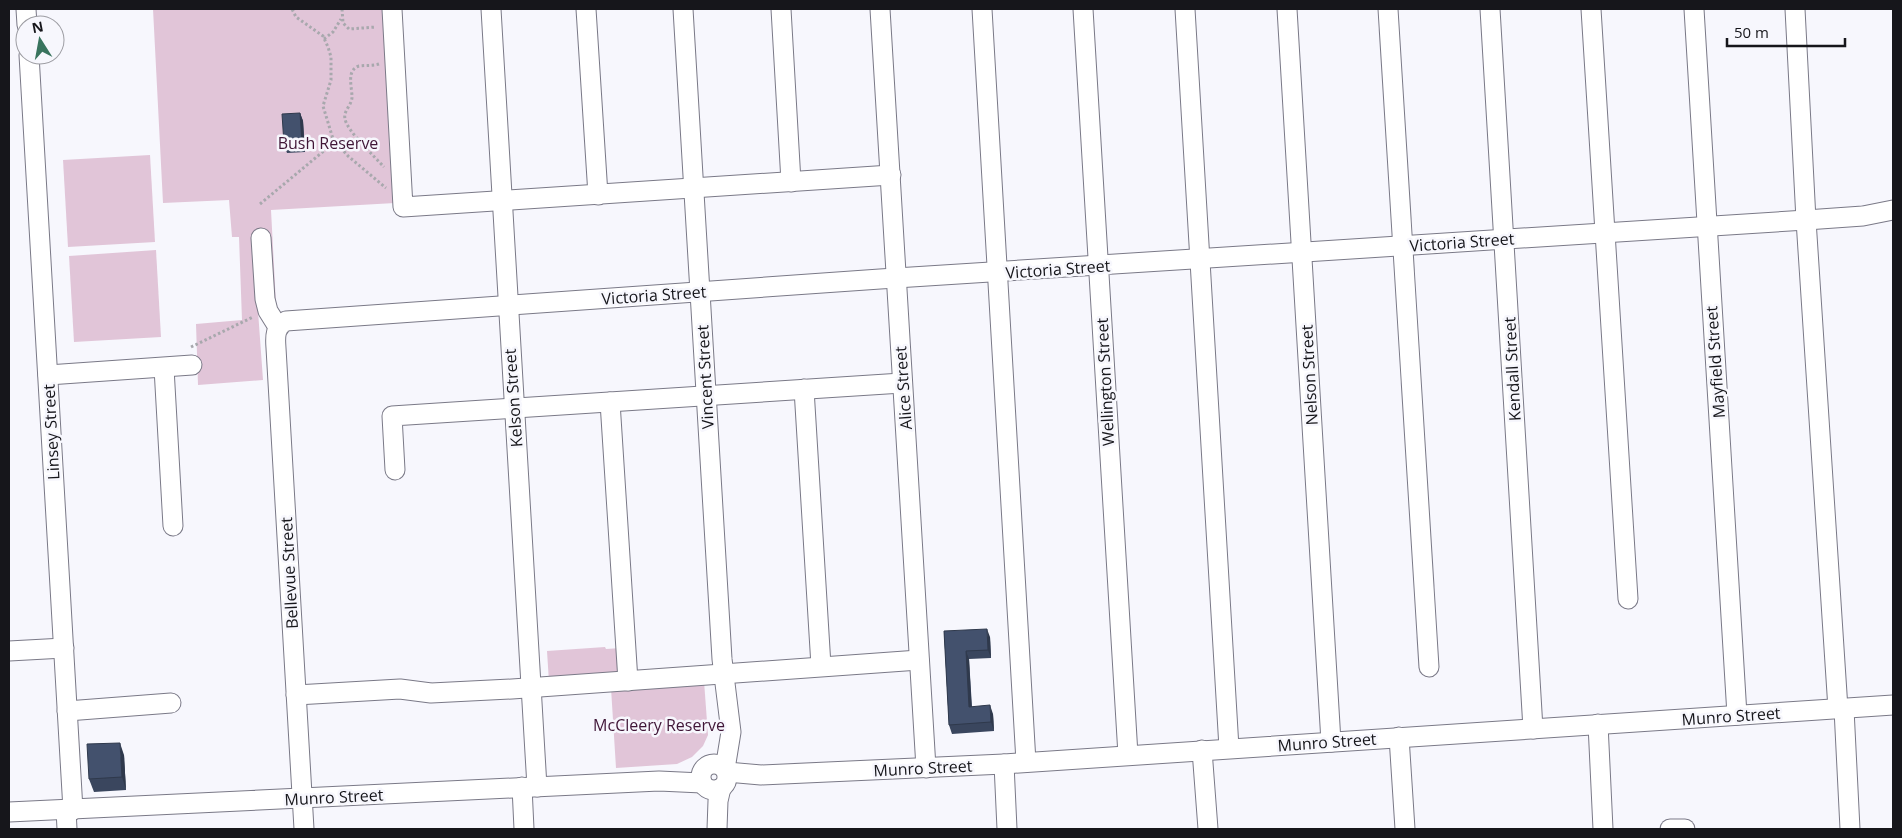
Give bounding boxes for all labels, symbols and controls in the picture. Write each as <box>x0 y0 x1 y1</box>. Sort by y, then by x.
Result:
north arrow <box>15 15 65 65</box>
scale bar <box>1727 15 1844 47</box>
text: N <box>30 16 45 37</box>
text: 50 m <box>1734 22 1769 42</box>
park label: Bush Reserve <box>278 132 378 154</box>
street label: Victoria Street <box>1409 227 1515 257</box>
street label: Victoria Street <box>1005 254 1111 284</box>
street label: Victoria Street <box>601 280 707 310</box>
street label: Mayfield Street <box>1700 305 1730 419</box>
street label: Kendall Street <box>1498 316 1526 422</box>
street label: Wellington Street <box>1091 317 1119 447</box>
street label: Vincent Street <box>691 324 719 430</box>
street label: Nelson Street <box>1295 324 1323 426</box>
street label: Alice Street <box>889 345 917 431</box>
street label: Kelson Street <box>499 348 527 448</box>
street label: Linsey Street <box>37 383 64 480</box>
street label: Bellevue Street <box>275 516 303 630</box>
street label: Munro Street <box>1681 702 1781 730</box>
park label: McCleery Reserve <box>593 714 725 736</box>
street label: Munro Street <box>1277 728 1377 756</box>
street label: Munro Street <box>873 754 973 782</box>
street label: Munro Street <box>284 783 384 811</box>

